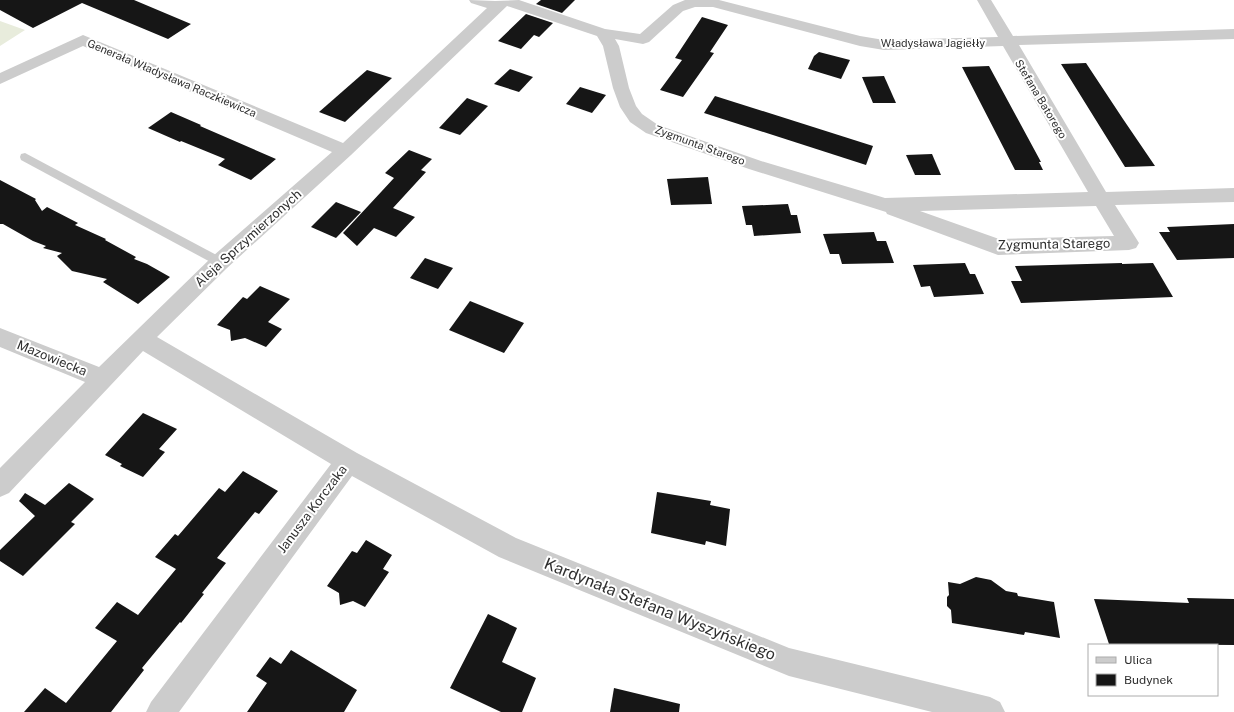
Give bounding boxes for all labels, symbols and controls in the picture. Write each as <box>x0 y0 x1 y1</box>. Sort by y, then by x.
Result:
street label: Generała Władysława Raczkiewicza <box>86 37 258 119</box>
street label: Władysława Jagiełły <box>881 37 985 49</box>
street label: Stefana Batorego <box>1013 57 1069 141</box>
street label: Zygmunta Starego <box>653 123 747 167</box>
street label: Aleja Sprzymierzonych <box>192 186 304 290</box>
street label: Zygmunta Starego <box>998 236 1110 252</box>
street label: Mazowiecka <box>15 337 89 379</box>
street label: Janusza Korczaka <box>274 462 350 556</box>
street label: Kardynała Stefana Wyszyńskiego <box>542 554 778 664</box>
legend <box>1088 644 1218 696</box>
text: Ulica <box>1124 653 1152 667</box>
text: Budynek <box>1124 673 1173 687</box>

